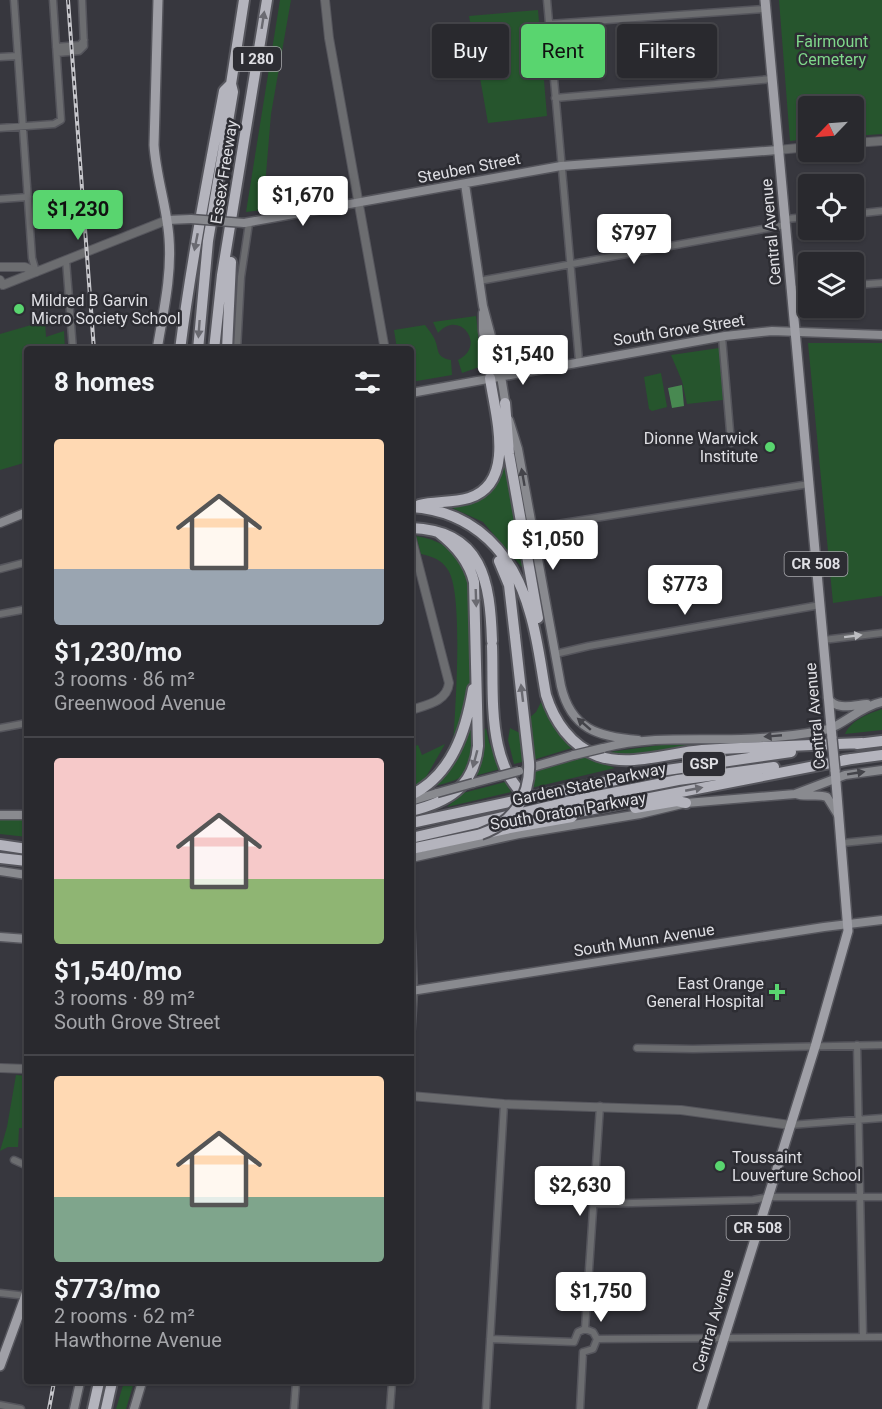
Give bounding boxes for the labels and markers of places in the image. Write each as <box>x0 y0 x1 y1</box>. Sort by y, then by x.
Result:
pin: $1,670 <box>254 176 352 227</box>
pin: $1,230 <box>29 190 127 241</box>
pin: $797 <box>598 214 670 265</box>
place label: Mildred B Garvin Micro Society School <box>31 291 181 328</box>
marker: Mildred B Garvin Micro Society School <box>12 302 26 316</box>
pin: $1,540 <box>474 335 572 386</box>
place label: Dionne Warwick Institute <box>644 429 759 466</box>
marker: Dionne Warwick Institute <box>763 440 777 454</box>
pin: $1,050 <box>504 520 602 571</box>
pin: $773 <box>649 565 721 616</box>
place label: East Orange General Hospital <box>646 974 764 1011</box>
marker: East Orange General Hospital <box>768 983 786 1001</box>
place label: Toussaint Louverture School <box>732 1148 861 1185</box>
marker: Toussaint Louverture School <box>713 1159 727 1173</box>
pin: $2,630 <box>531 1166 629 1217</box>
pin: $1,750 <box>552 1272 650 1323</box>

